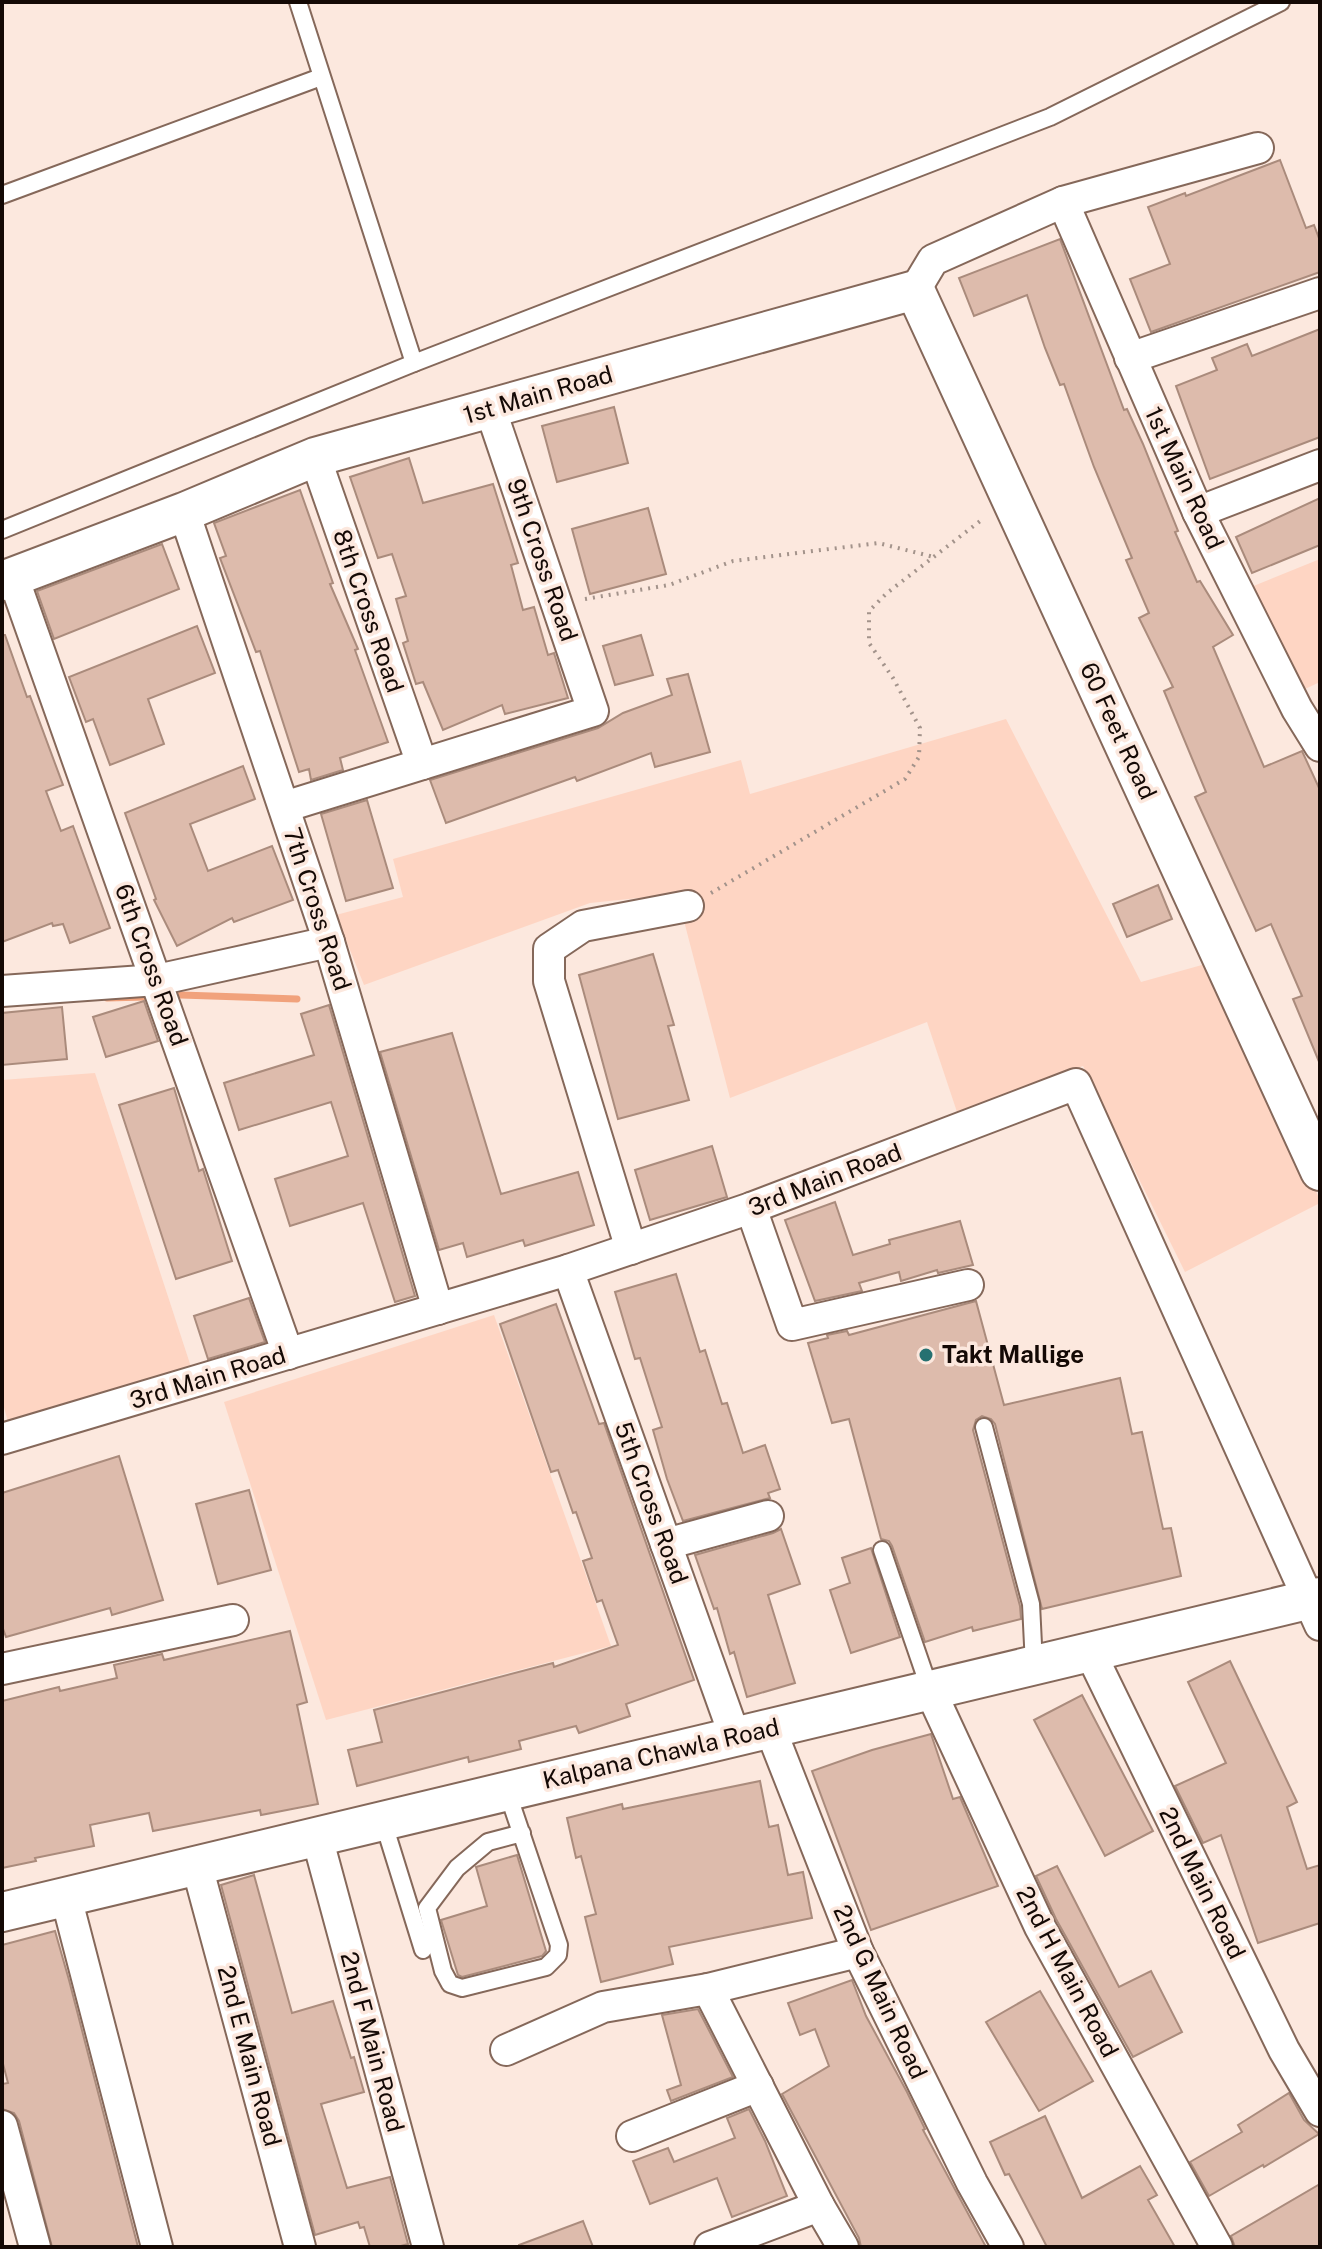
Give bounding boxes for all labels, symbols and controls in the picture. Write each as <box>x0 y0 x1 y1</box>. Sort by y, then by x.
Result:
street label: 1st Main Road <box>460 359 616 429</box>
street label: 1st Main Road <box>1140 402 1230 553</box>
street label: 9th Cross Road <box>502 475 584 645</box>
street label: 8th Cross Road <box>328 525 410 696</box>
street label: 60 Feet Road <box>1075 658 1163 803</box>
street label: 7th Cross Road <box>278 824 357 994</box>
street label: 6th Cross Road <box>110 880 194 1049</box>
street label: 3rd Main Road <box>744 1137 905 1221</box>
street label: 3rd Main Road <box>126 1340 289 1414</box>
place label: Takt Mallige <box>942 1340 1084 1368</box>
marker: Takt Mallige <box>917 1346 935 1364</box>
street label: 5th Cross Road <box>610 1418 694 1588</box>
street label: Kalpana Chawla Road <box>540 1712 782 1794</box>
street label: 2nd Main Road <box>1154 1802 1252 1963</box>
street label: 2nd H Main Road <box>1011 1881 1125 2062</box>
street label: 2nd G Main Road <box>828 1900 933 2083</box>
street label: 2nd F Main Road <box>335 1949 410 2135</box>
street label: 2nd E Main Road <box>212 1962 288 2149</box>

